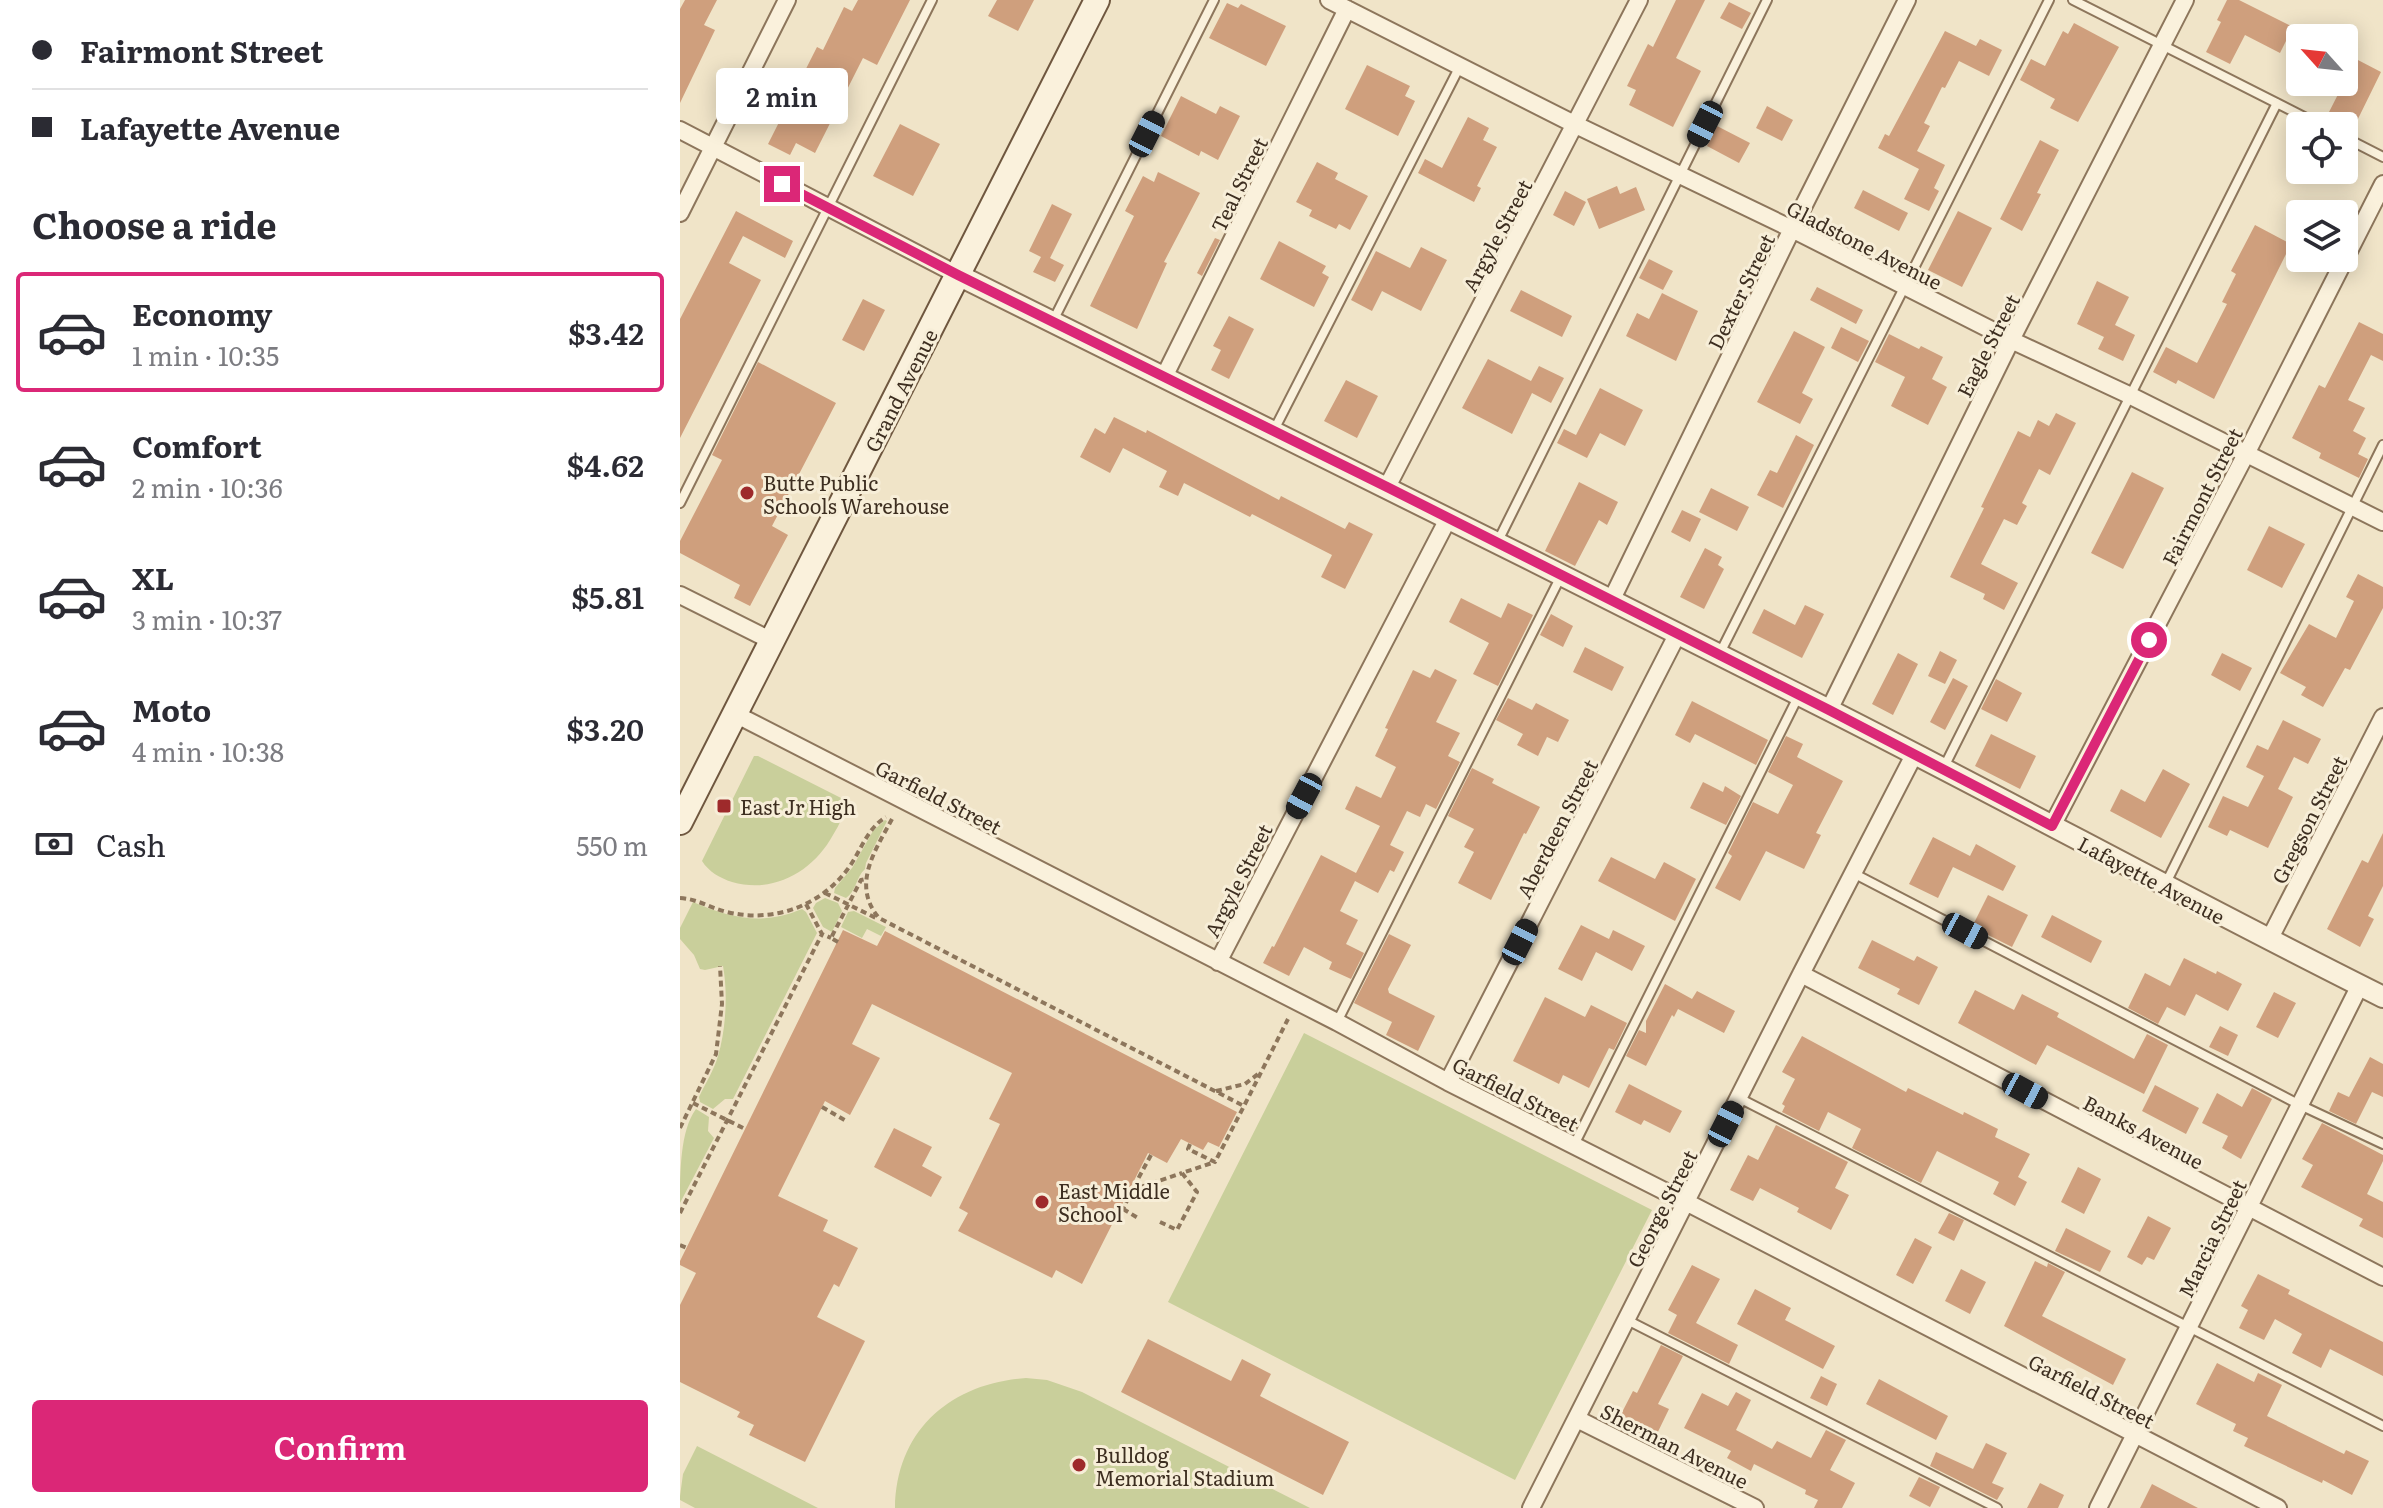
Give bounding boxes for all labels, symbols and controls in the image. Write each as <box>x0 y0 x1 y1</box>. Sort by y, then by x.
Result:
north arrow <box>2286 24 2358 96</box>
map controls <box>2286 24 2358 272</box>
text: Fairmont Street <box>80 28 323 72</box>
callout: 2 min <box>716 68 848 124</box>
text: 2 min <box>746 76 818 115</box>
car <box>1683 97 1727 151</box>
text: Lafayette Avenue <box>80 105 340 149</box>
car <box>1125 107 1169 161</box>
button: locate <box>2286 112 2358 184</box>
street label: Teal Street <box>1202 131 1274 237</box>
route end <box>764 166 800 202</box>
street label: Argyle Street <box>1454 173 1538 297</box>
street label: Gladstone Avenue <box>1782 192 1948 296</box>
text: Choose a ride <box>32 197 277 250</box>
button: layers <box>2286 200 2358 272</box>
street label: Dexter Street <box>1699 228 1781 354</box>
street label: Eagle Street <box>1948 288 2026 402</box>
text: Economy <box>132 291 272 335</box>
icon: car <box>36 296 108 368</box>
text: $3.42 <box>568 310 644 354</box>
street label: Grand Avenue <box>856 323 944 457</box>
text: 1 min · 10:35 <box>132 335 279 374</box>
street label: Fairmont Street <box>2153 422 2249 570</box>
text: Comfort <box>132 423 262 467</box>
icon: car <box>36 428 108 500</box>
text: $4.62 <box>566 442 644 486</box>
text: 2 min · 10:36 <box>132 467 283 506</box>
place label: Butte Public Schools Warehouse <box>763 467 949 520</box>
marker: Butte Public Schools Warehouse <box>738 484 756 502</box>
text: XL <box>132 555 174 599</box>
icon: car <box>36 560 108 632</box>
text: $5.81 <box>571 574 644 618</box>
text: 3 min · 10:37 <box>132 599 282 638</box>
route start <box>2131 622 2167 658</box>
text: Moto <box>132 687 211 731</box>
icon: car <box>36 692 108 764</box>
text: $3.20 <box>566 706 644 750</box>
text: 4 min · 10:38 <box>132 731 284 770</box>
street label: Gregson Street <box>2263 750 2353 888</box>
street label: Garfield Street <box>871 751 1007 841</box>
street label: Aberdeen Street <box>1508 753 1604 903</box>
car <box>1282 769 1326 823</box>
place label: East Jr High <box>740 791 856 821</box>
marker: East Jr High <box>715 797 733 815</box>
street label: Argyle Street <box>1195 818 1279 942</box>
icon: cash <box>32 822 76 866</box>
text: Cash <box>96 822 166 866</box>
text: 550 m <box>576 825 648 864</box>
street label: Lafayette Avenue <box>2073 828 2231 930</box>
car <box>1938 909 1992 953</box>
car <box>1498 915 1542 969</box>
street label: Garfield Street <box>1448 1048 1584 1138</box>
car <box>1998 1069 2052 1113</box>
street label: Banks Avenue <box>2078 1087 2210 1175</box>
car <box>1704 1097 1748 1151</box>
street label: George Street <box>1618 1144 1704 1272</box>
street label: Marcia Street <box>2169 1174 2253 1302</box>
place label: East Middle School <box>1058 1175 1170 1228</box>
marker: East Middle School <box>1033 1193 1051 1211</box>
street label: Garfield Street <box>2024 1345 2160 1435</box>
street label: Sherman Avenue <box>1596 1395 1754 1495</box>
button: Confirm <box>32 1400 648 1492</box>
place label: Bulldog Memorial Stadium <box>1095 1439 1275 1492</box>
marker: Bulldog Memorial Stadium <box>1070 1456 1088 1474</box>

